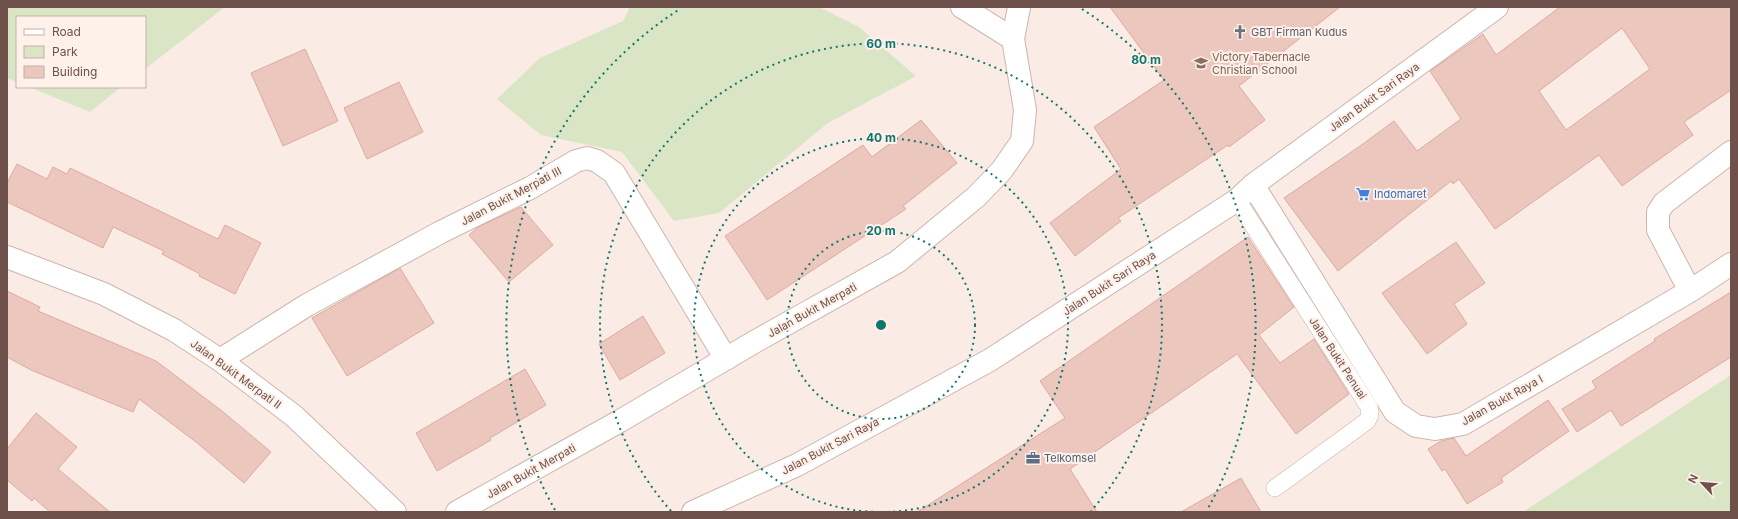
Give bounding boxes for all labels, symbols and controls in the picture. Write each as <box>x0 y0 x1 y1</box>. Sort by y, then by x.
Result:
legend <box>16 16 146 88</box>
text: Road <box>52 24 81 39</box>
church icon: GBT Firman Kudus <box>1232 24 1248 40</box>
place label: GBT Firman Kudus <box>1251 25 1348 39</box>
text: 60 m <box>866 36 896 51</box>
text: Park <box>52 44 78 59</box>
place label: Victory Tabernacle Christian School <box>1212 50 1310 77</box>
text: 80 m <box>1131 52 1161 67</box>
school or university icon: Victory Tabernacle Christian School <box>1193 55 1209 71</box>
street label: Jalan Bukit Sari Raya <box>1326 59 1422 135</box>
text: Building <box>52 64 97 79</box>
text: 40 m <box>866 130 896 145</box>
street label: Jalan Bukit Merpati III <box>458 164 564 228</box>
supermarket icon: Indomaret <box>1355 186 1371 202</box>
place label: Indomaret <box>1374 187 1427 201</box>
text: 20 m <box>866 223 896 238</box>
street label: Jalan Bukit Sari Raya <box>1060 248 1158 318</box>
street label: Jalan Bukit Merpati <box>765 280 859 340</box>
street label: Jalan Bukit Penuai <box>1306 314 1370 402</box>
centre of rings <box>874 318 888 332</box>
street label: Jalan Bukit Merpati II <box>188 336 284 412</box>
street label: Jalan Bukit Raya I <box>1459 372 1545 428</box>
street label: Jalan Bukit Sari Raya <box>779 414 881 478</box>
street label: Jalan Bukit Merpati <box>484 441 578 501</box>
office icon: Telkomsel <box>1025 450 1041 466</box>
place label: Telkomsel <box>1044 451 1096 465</box>
north arrow <box>1682 463 1722 503</box>
text: N <box>1685 472 1701 485</box>

